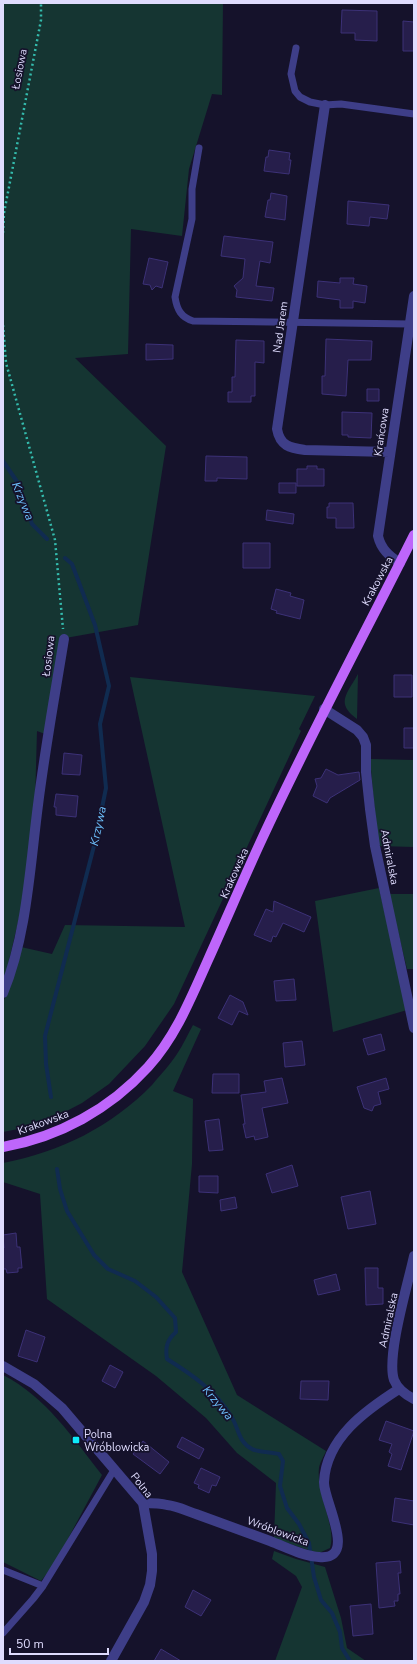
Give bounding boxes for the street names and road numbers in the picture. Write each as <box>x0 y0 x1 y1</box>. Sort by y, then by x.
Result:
street label: Łosiowa <box>8 47 31 92</box>
street label: Nad Jarem <box>269 300 292 354</box>
street label: Krańcowa <box>370 407 393 457</box>
street label: Krakowska <box>358 554 397 608</box>
street label: Łosiowa <box>38 635 58 678</box>
street label: Admiralska <box>377 828 402 886</box>
street label: Krakowska <box>217 845 252 901</box>
street label: Krakowska <box>15 1106 71 1139</box>
street label: Admiralska <box>375 1291 402 1349</box>
street label: Polna <box>127 1470 156 1501</box>
street label: Wróblowicka <box>245 1513 311 1550</box>

